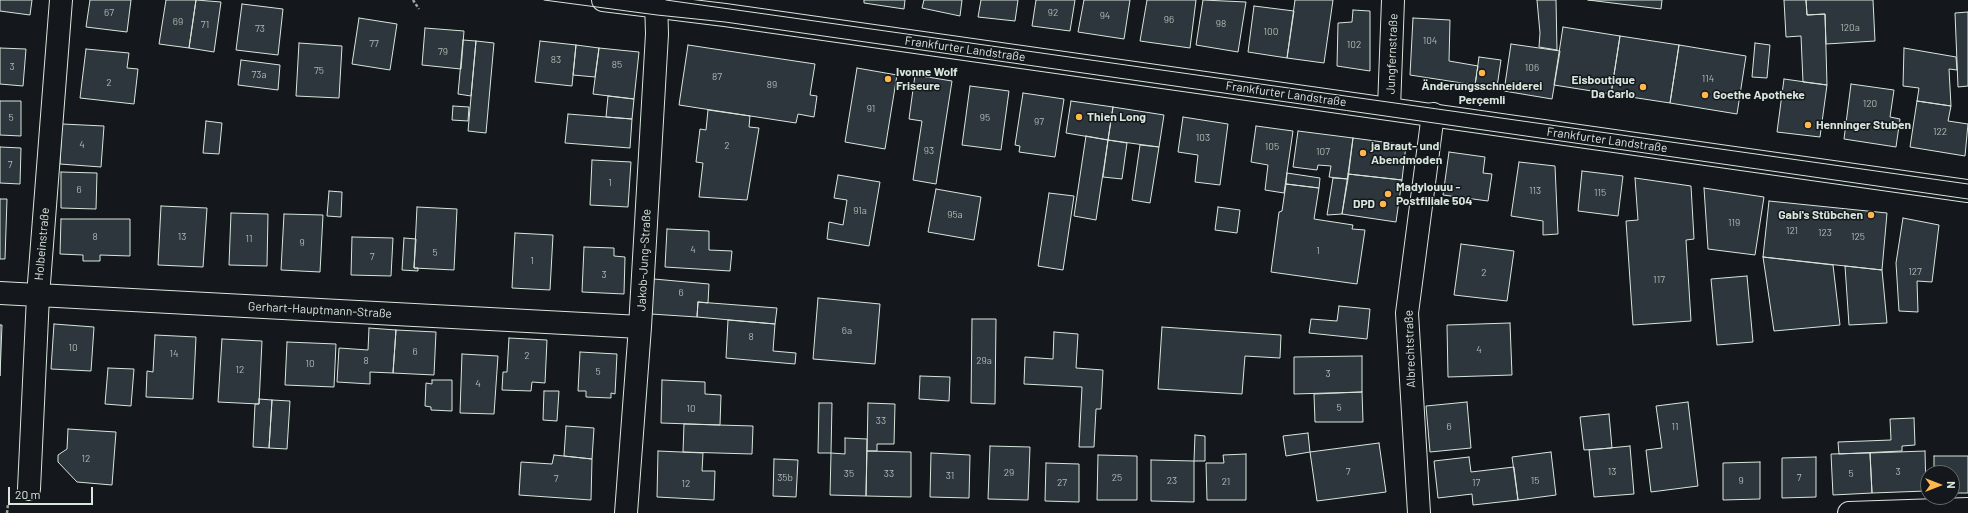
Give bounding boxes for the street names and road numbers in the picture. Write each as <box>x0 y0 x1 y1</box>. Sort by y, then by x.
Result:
street label: Jungfernstraße <box>1383 13 1401 95</box>
street label: Frankfurter Landstraße <box>904 33 1026 65</box>
street label: Frankfurter Landstraße <box>1225 78 1347 110</box>
street label: Frankfurter Landstraße <box>1546 124 1668 156</box>
street label: Holbeinstraße <box>32 207 52 281</box>
street label: Jakob-Jung-Straße <box>634 208 654 312</box>
street label: Gerhart-Hauptmann-Straße <box>248 299 392 321</box>
street label: Albrechtstraße <box>1401 310 1419 388</box>

